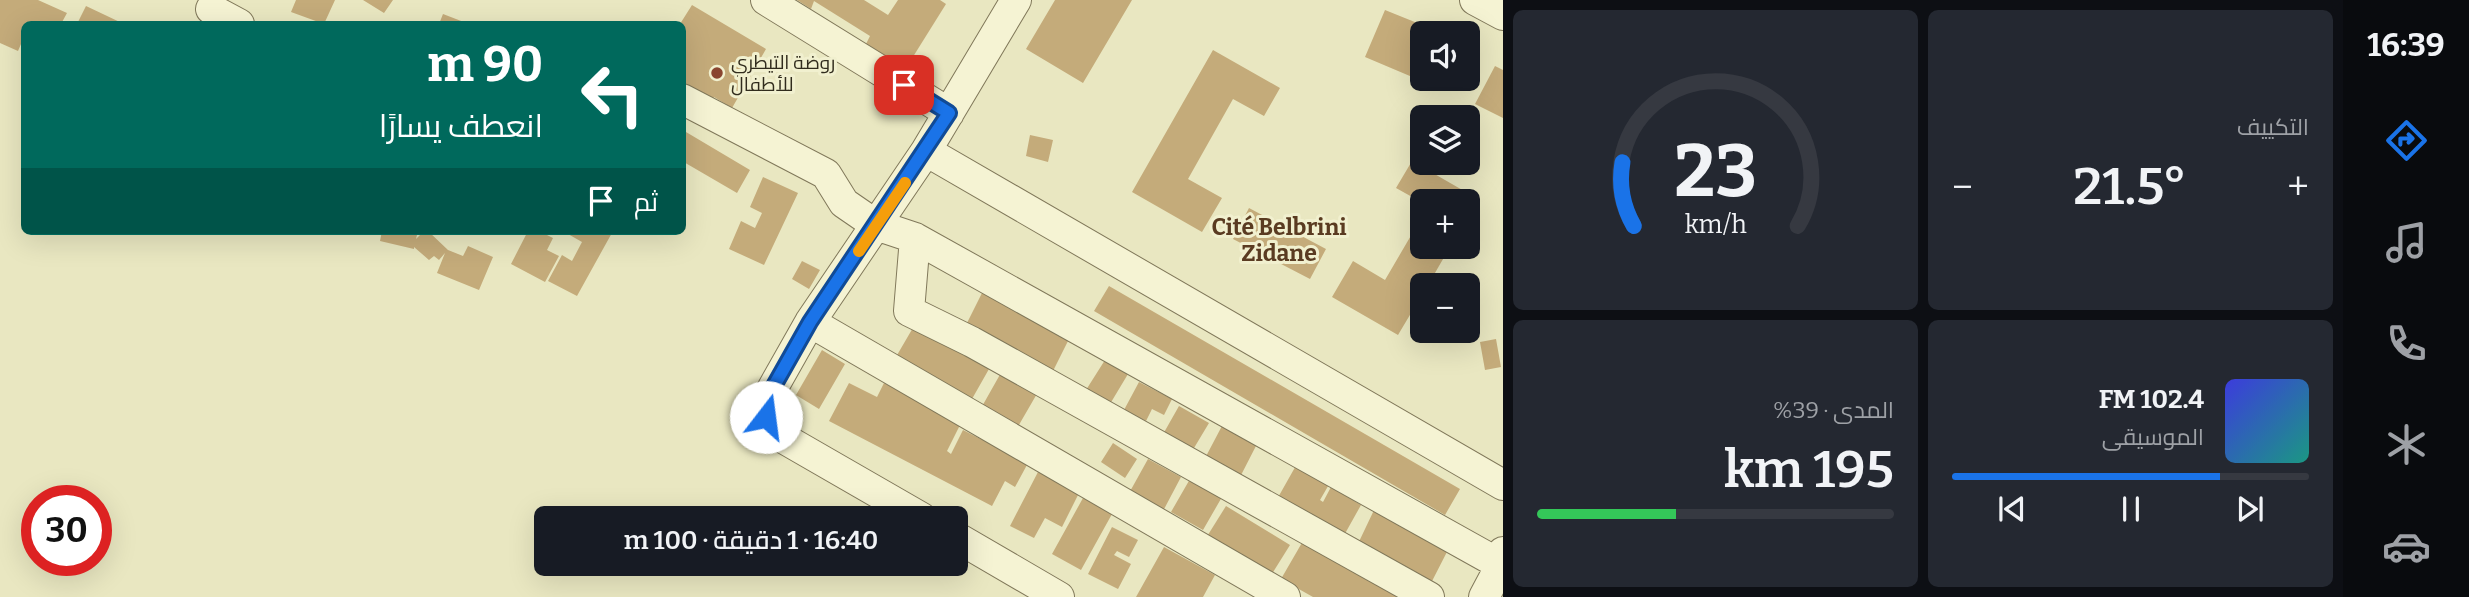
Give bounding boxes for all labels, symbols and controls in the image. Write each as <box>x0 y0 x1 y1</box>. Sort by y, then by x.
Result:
map controls <box>1410 21 1480 343</box>
button: sound <box>1410 21 1480 91</box>
text: 16:39 <box>2367 26 2445 64</box>
text: 90 m <box>427 35 543 94</box>
icon: left <box>567 49 658 140</box>
place label: روضة التيطري للأطفال <box>731 51 835 96</box>
pin <box>874 55 934 115</box>
marker: روضة التيطري للأطفال <box>709 65 725 81</box>
icon: arrive <box>885 66 923 104</box>
button: layers <box>1410 105 1480 175</box>
text: انعطف يسارًا <box>379 107 543 145</box>
text: التكييف <box>2237 113 2309 141</box>
icon: directions <box>2382 116 2431 165</box>
text: 23 <box>1674 128 1757 215</box>
text: 21.5° <box>2073 155 2187 218</box>
text: − <box>1952 164 1973 210</box>
text: + <box>2287 164 2309 210</box>
icon: arrive <box>582 182 620 220</box>
text: ثم <box>634 187 658 218</box>
button: + <box>1410 189 1480 259</box>
text: km/h <box>1685 210 1747 240</box>
district label: Cité Belbrini Zidane <box>1211 213 1347 267</box>
icon: music <box>2382 218 2431 267</box>
button: − <box>1410 273 1480 343</box>
icon: phone <box>2382 319 2431 368</box>
position arrow <box>729 380 803 454</box>
text: 102.4 FM <box>2099 384 2204 415</box>
text: المدى · 39% <box>1773 396 1894 424</box>
icon: climate <box>2382 420 2431 469</box>
text: الموسيقى <box>2102 423 2204 451</box>
text: 195 km <box>1724 438 1894 501</box>
speed limit sign: 30 <box>21 485 112 576</box>
icon: previous <box>1993 490 2031 528</box>
icon: pause <box>2112 490 2150 528</box>
icon: next <box>2231 490 2269 528</box>
icon: car <box>2382 522 2431 571</box>
text: 16:40 · 1 دقيقة · 100 m <box>624 525 878 556</box>

